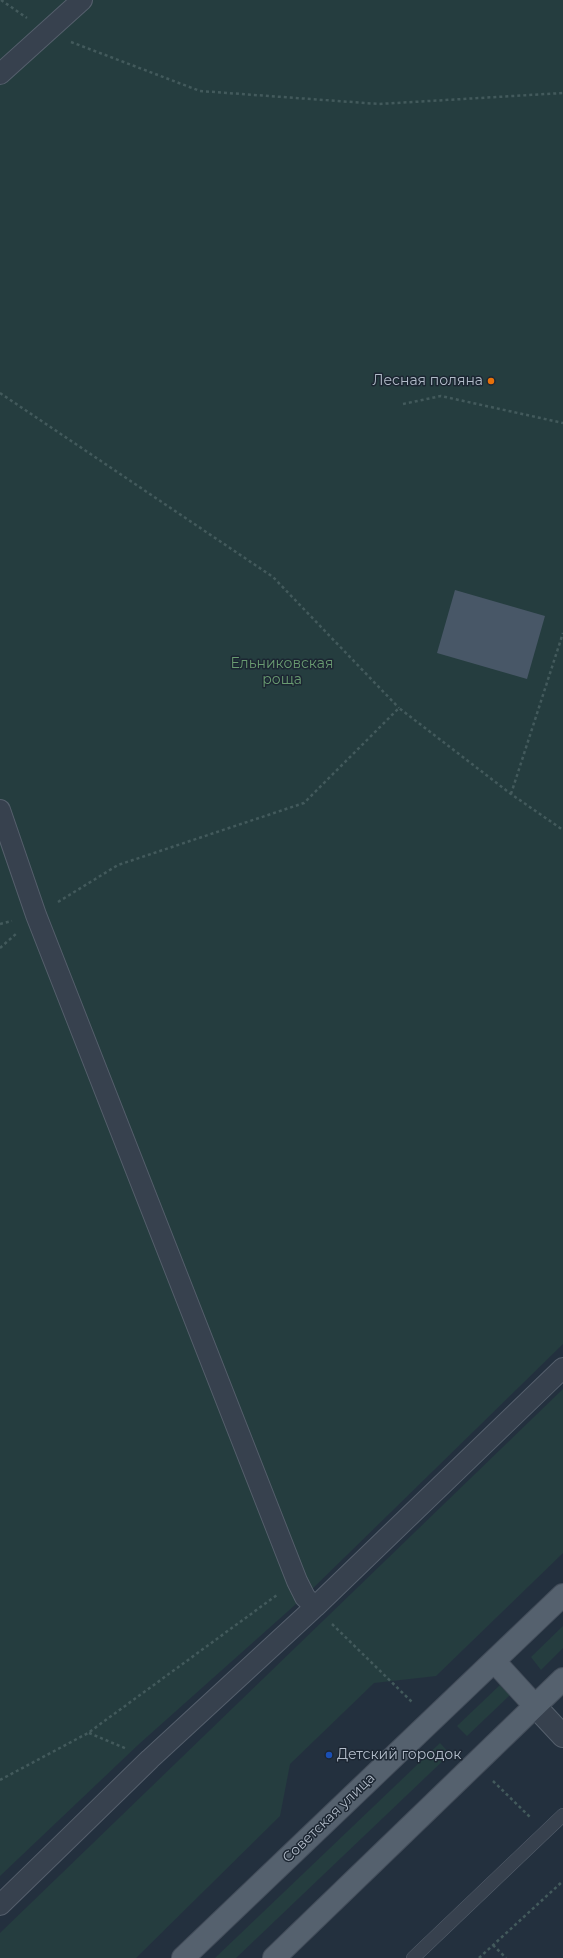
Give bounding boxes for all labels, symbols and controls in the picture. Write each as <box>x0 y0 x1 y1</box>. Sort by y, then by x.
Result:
place label: Лесная поляна <box>372 373 483 389</box>
marker: Лесная поляна <box>486 376 496 386</box>
park label: Ельниковская роща <box>231 656 333 688</box>
place label: Детский городок <box>337 1747 461 1763</box>
marker: Детский городок <box>324 1750 334 1760</box>
street label: Советская улица <box>279 1770 379 1866</box>

